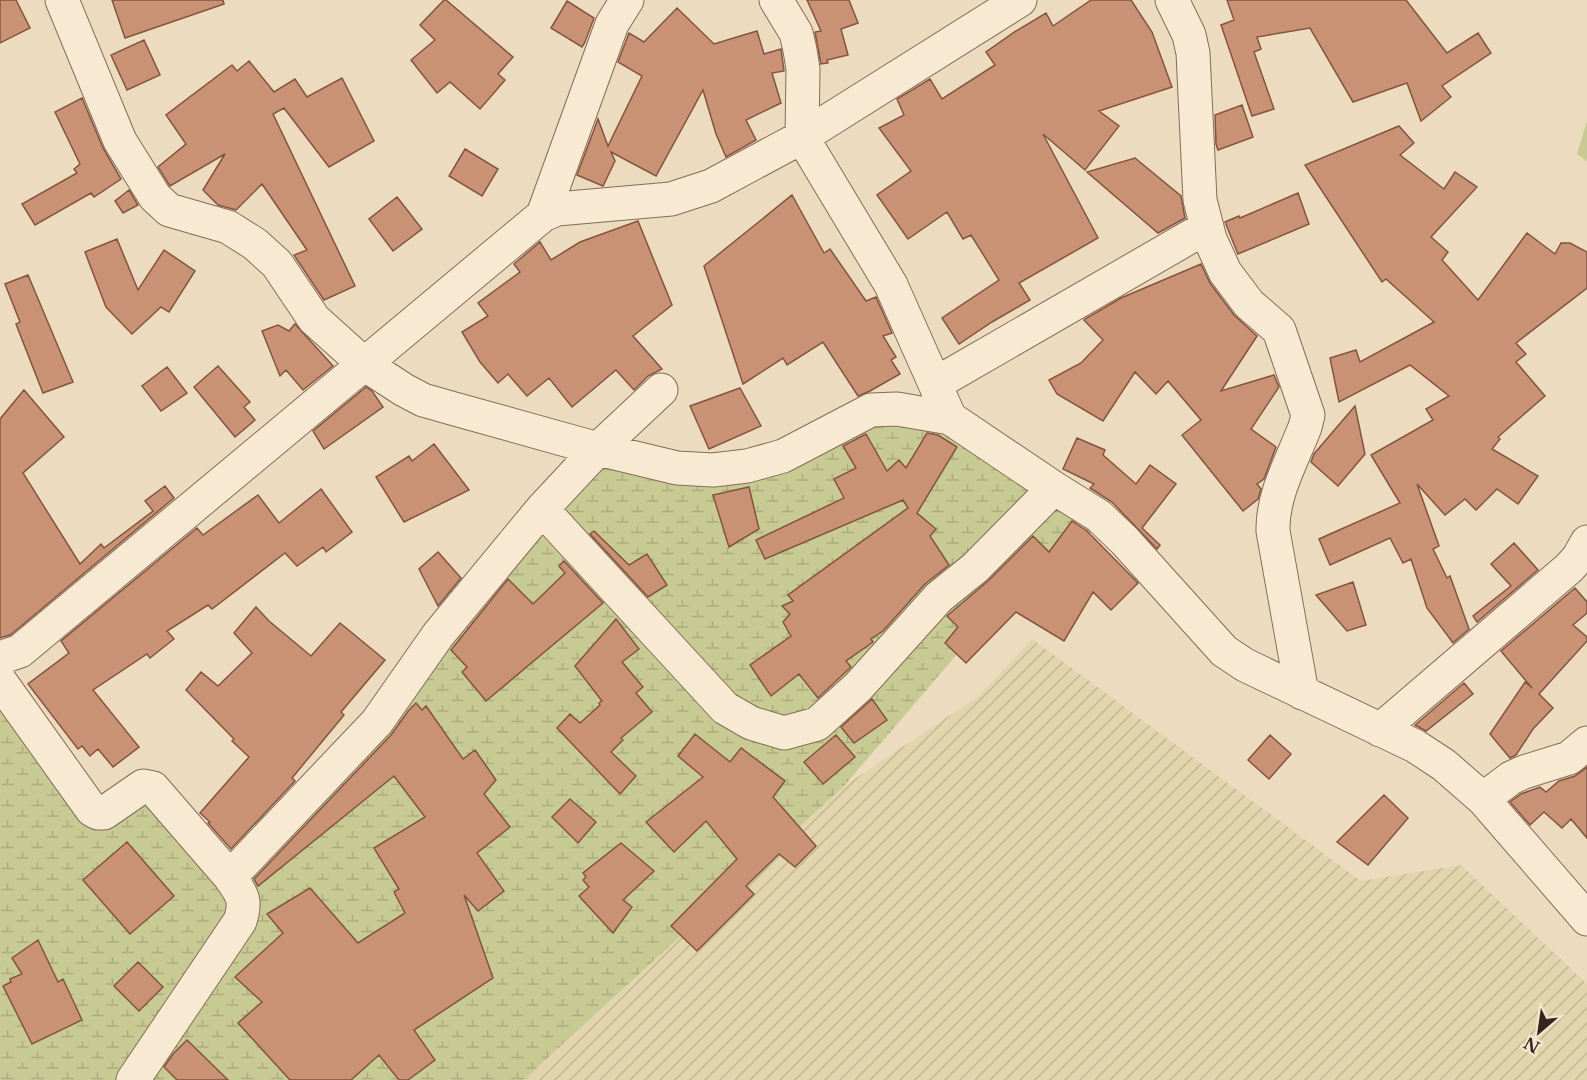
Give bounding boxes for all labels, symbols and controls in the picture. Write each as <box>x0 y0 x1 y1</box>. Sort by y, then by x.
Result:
north arrow <box>1509 1002 1569 1062</box>
text: N <box>1520 1033 1543 1058</box>

